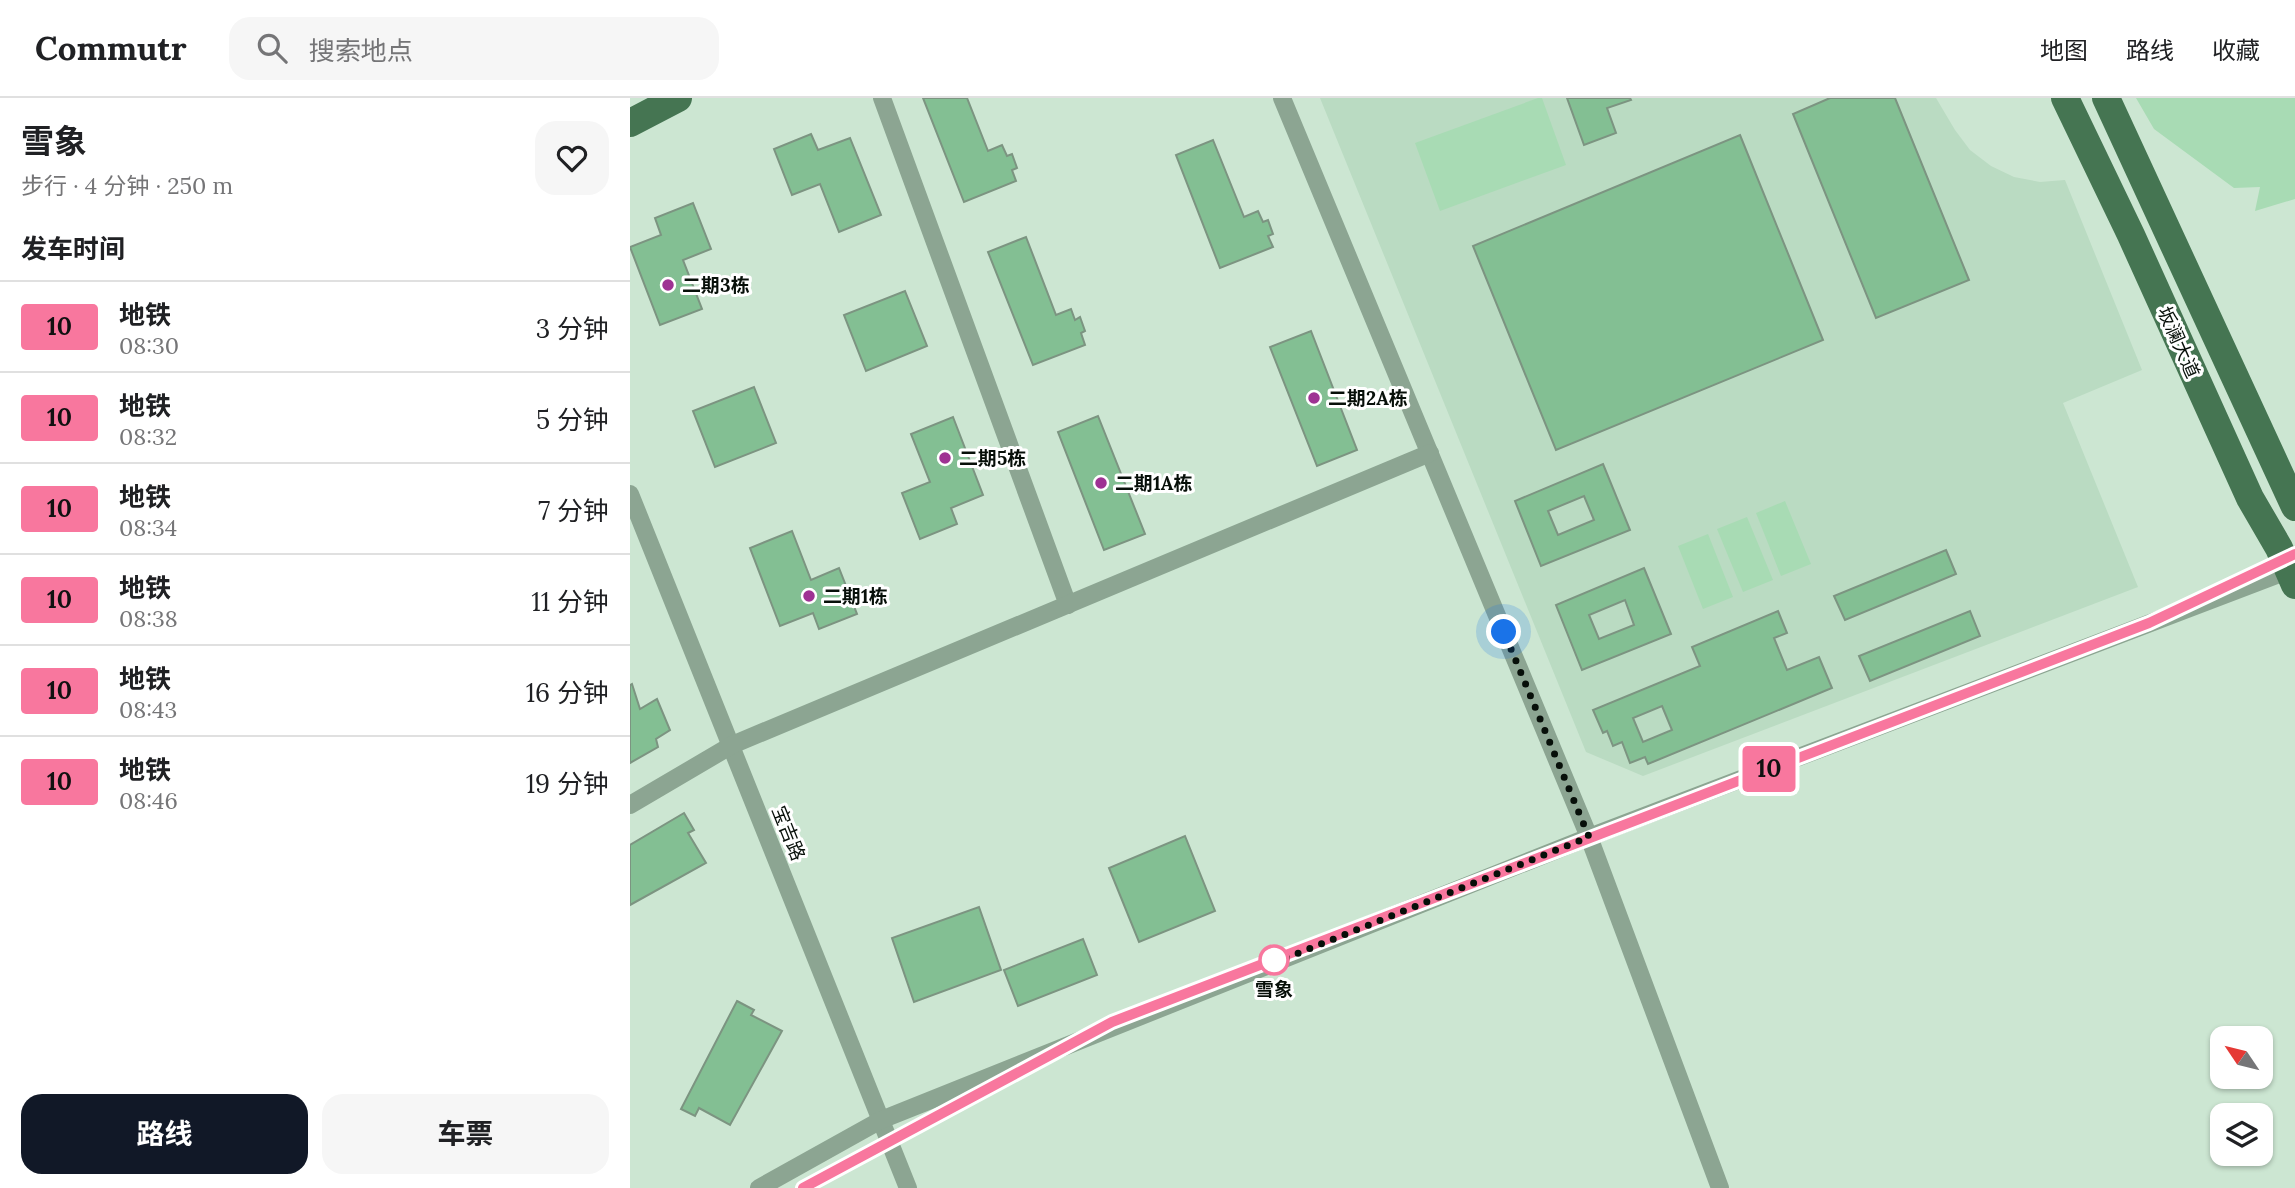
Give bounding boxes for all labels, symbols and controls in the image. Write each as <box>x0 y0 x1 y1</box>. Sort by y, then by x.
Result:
search box <box>229 17 719 80</box>
text: Commutr <box>35 27 187 69</box>
icon: search <box>253 29 291 67</box>
text: 搜索地点 <box>309 34 413 67</box>
text: 地图 <box>2040 35 2088 66</box>
text: 路线 <box>2126 35 2174 66</box>
text: 收藏 <box>2212 35 2260 66</box>
text: 雪象 <box>21 120 87 162</box>
button: heart <box>535 121 609 195</box>
text: 步行 · 4 分钟 · 250 m <box>21 171 233 200</box>
text: 发车时间 <box>21 232 125 265</box>
place label: 二期3栋 <box>682 273 750 297</box>
marker: 二期3栋 <box>660 277 676 293</box>
text: 地铁 <box>119 298 171 331</box>
street label: 坂澜大道 <box>2153 302 2205 382</box>
text: 10 <box>47 311 72 342</box>
text: 3 分钟 <box>536 312 609 345</box>
text: 08:30 <box>119 331 179 360</box>
place label: 二期2A栋 <box>1328 386 1408 410</box>
text: 地铁 <box>119 389 171 422</box>
marker: 二期2A栋 <box>1306 390 1322 406</box>
text: 10 <box>47 402 72 433</box>
text: 5 分钟 <box>536 403 609 436</box>
text: 08:32 <box>119 422 177 451</box>
place label: 二期5栋 <box>959 446 1026 470</box>
marker: 二期5栋 <box>937 450 953 466</box>
place label: 二期1A栋 <box>1115 471 1192 495</box>
marker: 二期1A栋 <box>1093 475 1109 491</box>
text: 地铁 <box>119 480 171 513</box>
text: 10 <box>47 493 72 524</box>
text: 7 分钟 <box>538 494 609 527</box>
text: 08:34 <box>119 513 177 542</box>
text: 地铁 <box>119 571 171 604</box>
text: 10 <box>47 584 72 615</box>
place label: 二期1栋 <box>823 584 888 608</box>
text: 11 分钟 <box>531 585 609 618</box>
marker: 二期1栋 <box>801 588 817 604</box>
text: 08:38 <box>119 604 178 633</box>
your location <box>1486 614 1521 649</box>
text: 地铁 <box>119 662 171 695</box>
text: 10 <box>47 675 72 706</box>
text: 16 分钟 <box>526 676 609 709</box>
text: 08:43 <box>119 695 177 724</box>
line badge: 10 <box>1738 746 1800 792</box>
text: 地铁 <box>119 753 171 786</box>
text: 10 <box>1756 753 1782 784</box>
text: 10 <box>47 766 72 797</box>
text: 19 分钟 <box>526 767 609 800</box>
text: 08:46 <box>119 786 178 815</box>
street label: 宝吉路 <box>767 802 811 864</box>
marker: 雪象 <box>1259 945 1289 975</box>
place label: 雪象 <box>1255 977 1293 1001</box>
north arrow <box>2210 1026 2273 1088</box>
map controls <box>2210 1026 2273 1166</box>
button: 路线 <box>21 1094 308 1174</box>
button: 车票 <box>322 1094 609 1174</box>
button: layers <box>2210 1103 2273 1166</box>

